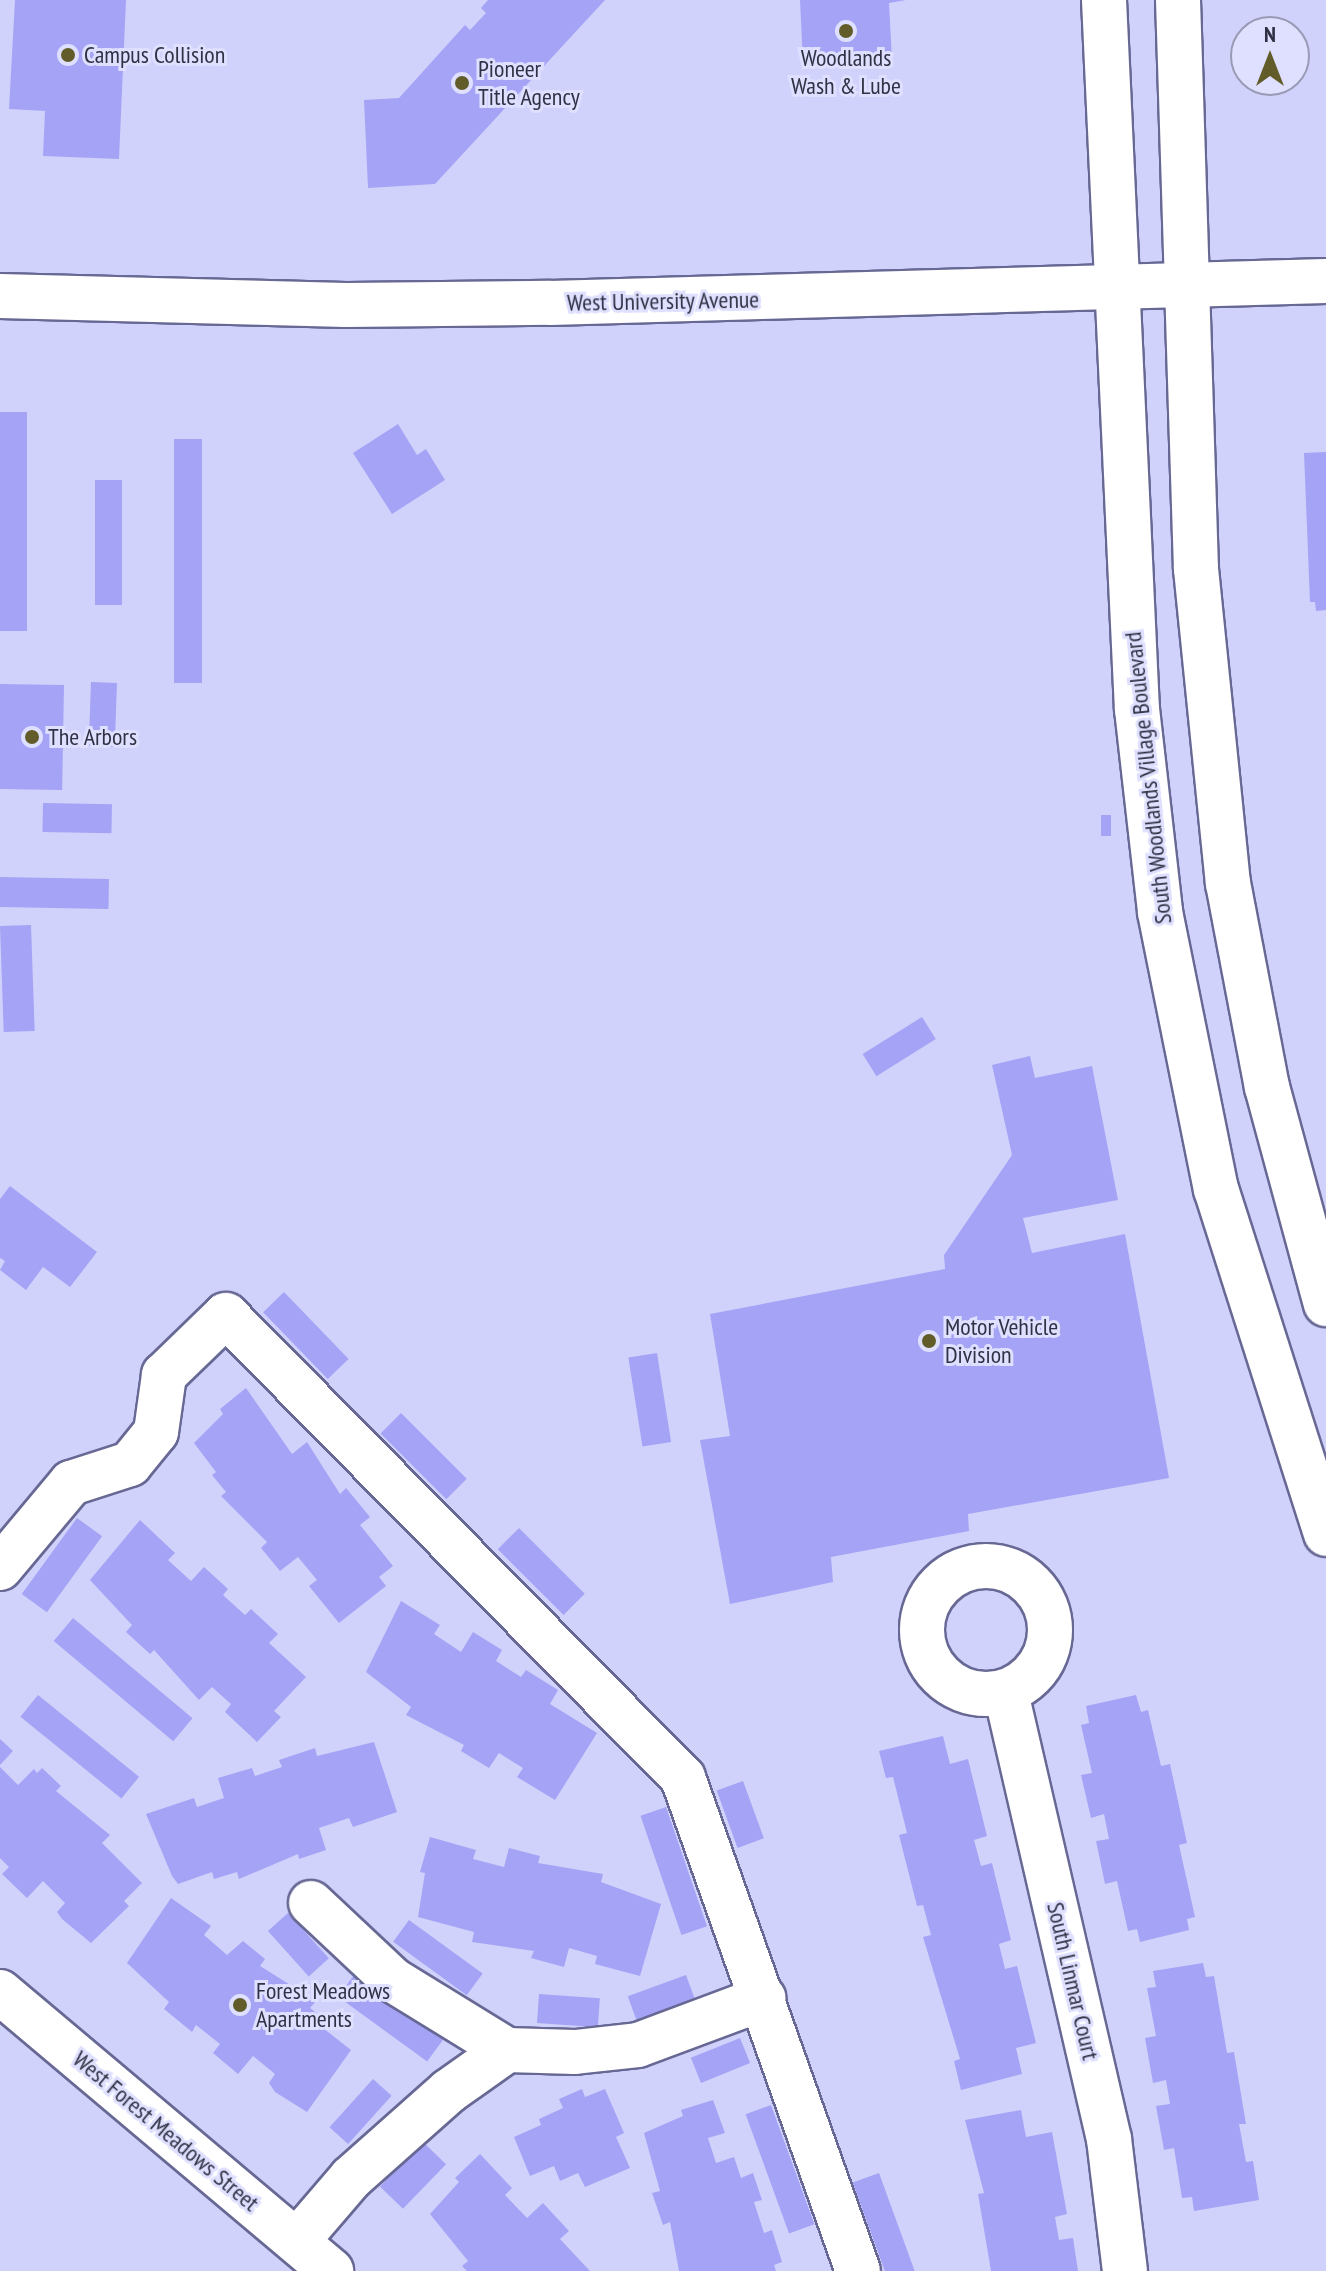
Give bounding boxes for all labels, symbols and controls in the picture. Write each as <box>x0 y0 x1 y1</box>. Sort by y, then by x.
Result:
north arrow <box>1230 16 1310 96</box>
text: N <box>1264 20 1276 48</box>
marker: Woodlands Wash & Lube <box>837 22 855 40</box>
place label: Campus Collision <box>84 41 225 69</box>
place label: Woodlands Wash & Lube <box>791 44 901 100</box>
marker: Campus Collision <box>59 46 77 64</box>
place label: Pioneer Title Agency <box>478 55 580 111</box>
marker: Pioneer Title Agency <box>453 74 471 92</box>
street label: West University Avenue <box>566 285 760 317</box>
street label: South Woodlands Village Boulevard <box>1118 630 1178 926</box>
place label: The Arbors <box>48 723 138 751</box>
marker: The Arbors <box>23 728 41 746</box>
place label: Motor Vehicle Division <box>945 1313 1059 1369</box>
marker: Motor Vehicle Division <box>920 1332 938 1350</box>
street label: South Linmar Court <box>1041 1899 1105 2063</box>
place label: Forest Meadows Apartments <box>256 1977 390 2033</box>
marker: Forest Meadows Apartments <box>231 1996 249 2014</box>
street label: West Forest Meadows Street <box>67 2045 265 2217</box>

